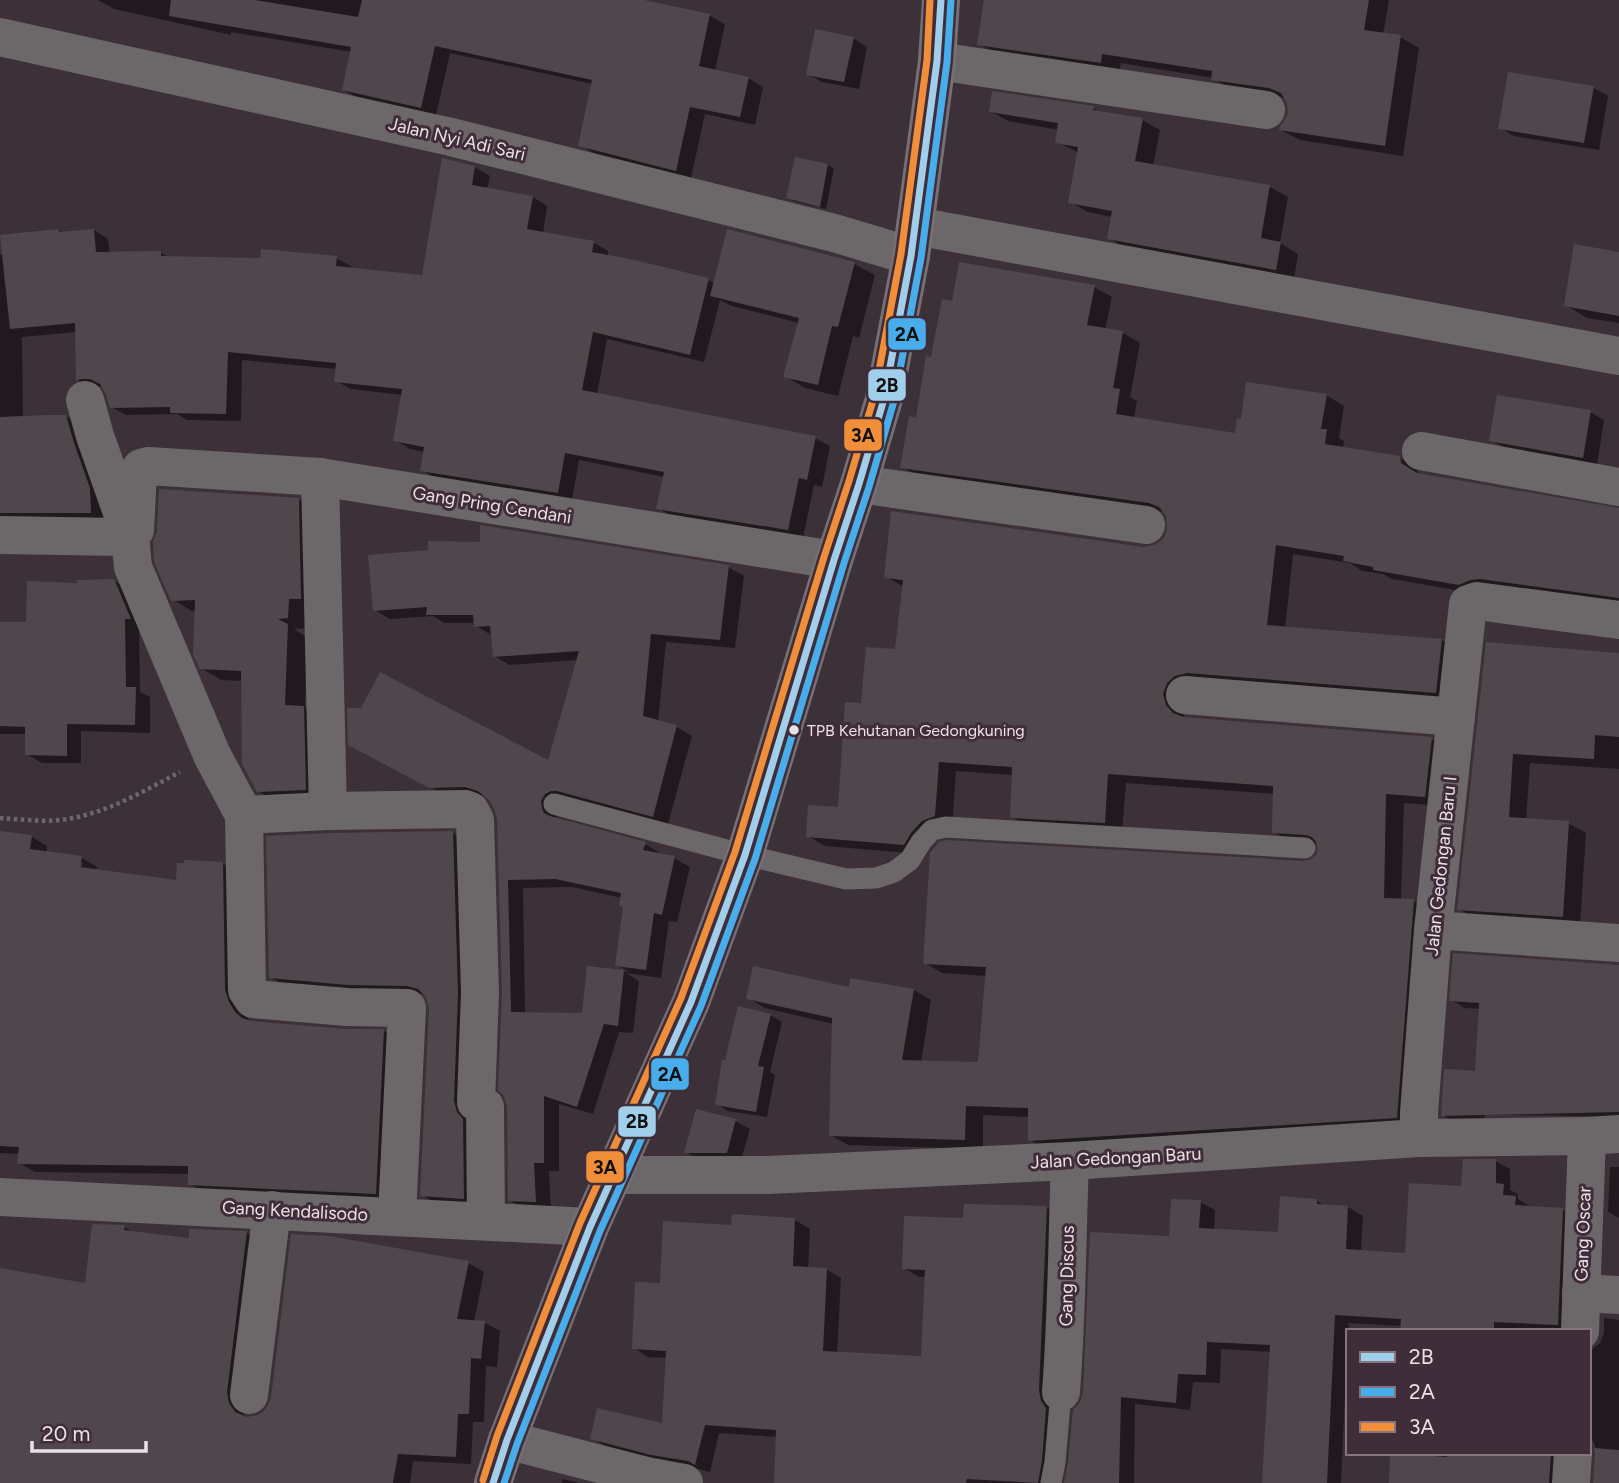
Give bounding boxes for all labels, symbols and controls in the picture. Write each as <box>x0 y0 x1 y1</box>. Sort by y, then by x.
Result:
street label: Jalan Nyi Adi Sari <box>386 113 528 165</box>
line badge: 2A <box>887 317 927 351</box>
text: 2A <box>895 323 920 346</box>
line badge: 2B <box>867 368 907 402</box>
text: 2B <box>876 374 898 397</box>
line badge: 3A <box>843 418 883 452</box>
text: 3A <box>851 424 875 447</box>
street label: Gang Pring Cendani <box>411 482 573 528</box>
place label: TPB Kehutanan Gedongkuning <box>807 721 1025 740</box>
marker: TPB Kehutanan Gedongkuning <box>787 723 801 737</box>
street label: Jalan Gedongan Baru I <box>1421 775 1461 957</box>
line badge: 2A <box>650 1057 690 1091</box>
text: 2A <box>658 1063 683 1086</box>
line badge: 2B <box>617 1105 657 1138</box>
text: 2B <box>626 1110 648 1133</box>
street label: Jalan Gedongan Baru <box>1030 1143 1202 1173</box>
line badge: 3A <box>585 1150 625 1184</box>
text: 3A <box>593 1156 617 1179</box>
street label: Gang Oscar <box>1570 1186 1596 1282</box>
street label: Gang Kendalisodo <box>221 1196 369 1226</box>
street label: Gang Discus <box>1055 1225 1079 1327</box>
legend <box>1346 1329 1591 1455</box>
text: 2B <box>1409 1344 1434 1369</box>
text: 2A <box>1409 1379 1435 1404</box>
scale bar <box>32 1410 145 1454</box>
text: 3A <box>1409 1414 1435 1439</box>
text: 20 m <box>42 1421 90 1446</box>

